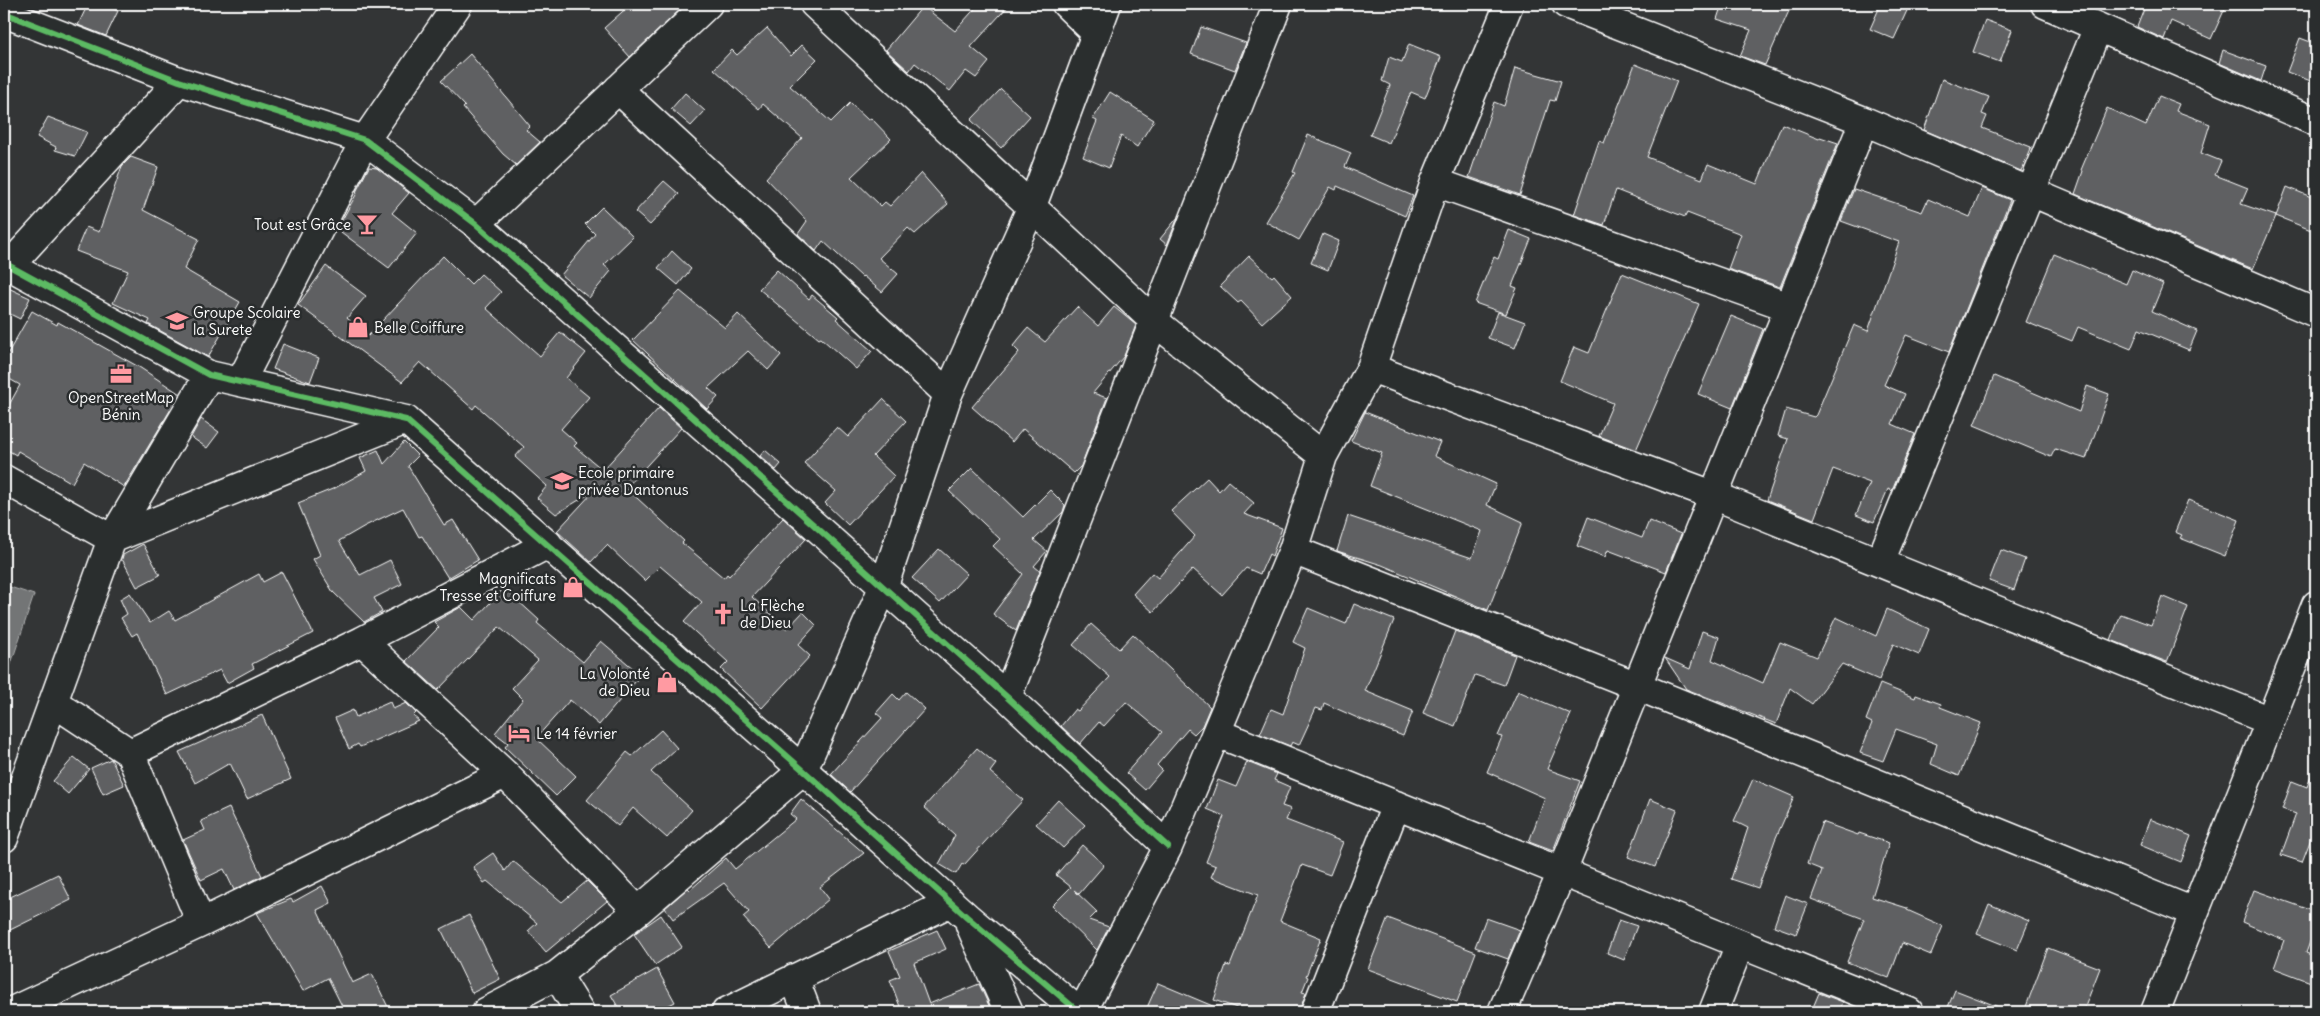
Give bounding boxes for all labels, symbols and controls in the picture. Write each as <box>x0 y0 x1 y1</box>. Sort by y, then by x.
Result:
bar icon: Tout est Grâce <box>354 211 380 237</box>
place label: Tout est Grâce <box>254 215 351 234</box>
place label: Groupe Scolaire la Surete <box>193 303 301 339</box>
school or university icon: Groupe Scolaire la Surete <box>164 308 190 334</box>
shop icon: Belle Coiffure <box>345 314 371 340</box>
place label: Belle Coiffure <box>374 318 464 337</box>
office icon: OpenStreetMap Bénin <box>108 361 134 387</box>
place label: OpenStreetMap Bénin <box>68 388 174 424</box>
place label: Ecole primaire privée Dantonus <box>578 463 689 499</box>
school or university icon: Ecole primaire privée Dantonus <box>549 468 575 494</box>
place label: Magnificats Tresse et Coiffure <box>440 569 556 605</box>
shop icon: Magnificats Tresse et Coiffure <box>560 574 586 600</box>
place label: La Flèche de Dieu <box>740 596 805 632</box>
church icon: La Flèche de Dieu <box>710 601 736 627</box>
place label: La Volonté de Dieu <box>579 664 650 700</box>
shop icon: La Volonté de Dieu <box>654 669 680 695</box>
hotel icon: Le 14 février <box>506 720 532 746</box>
place label: Le 14 février <box>536 724 617 743</box>

